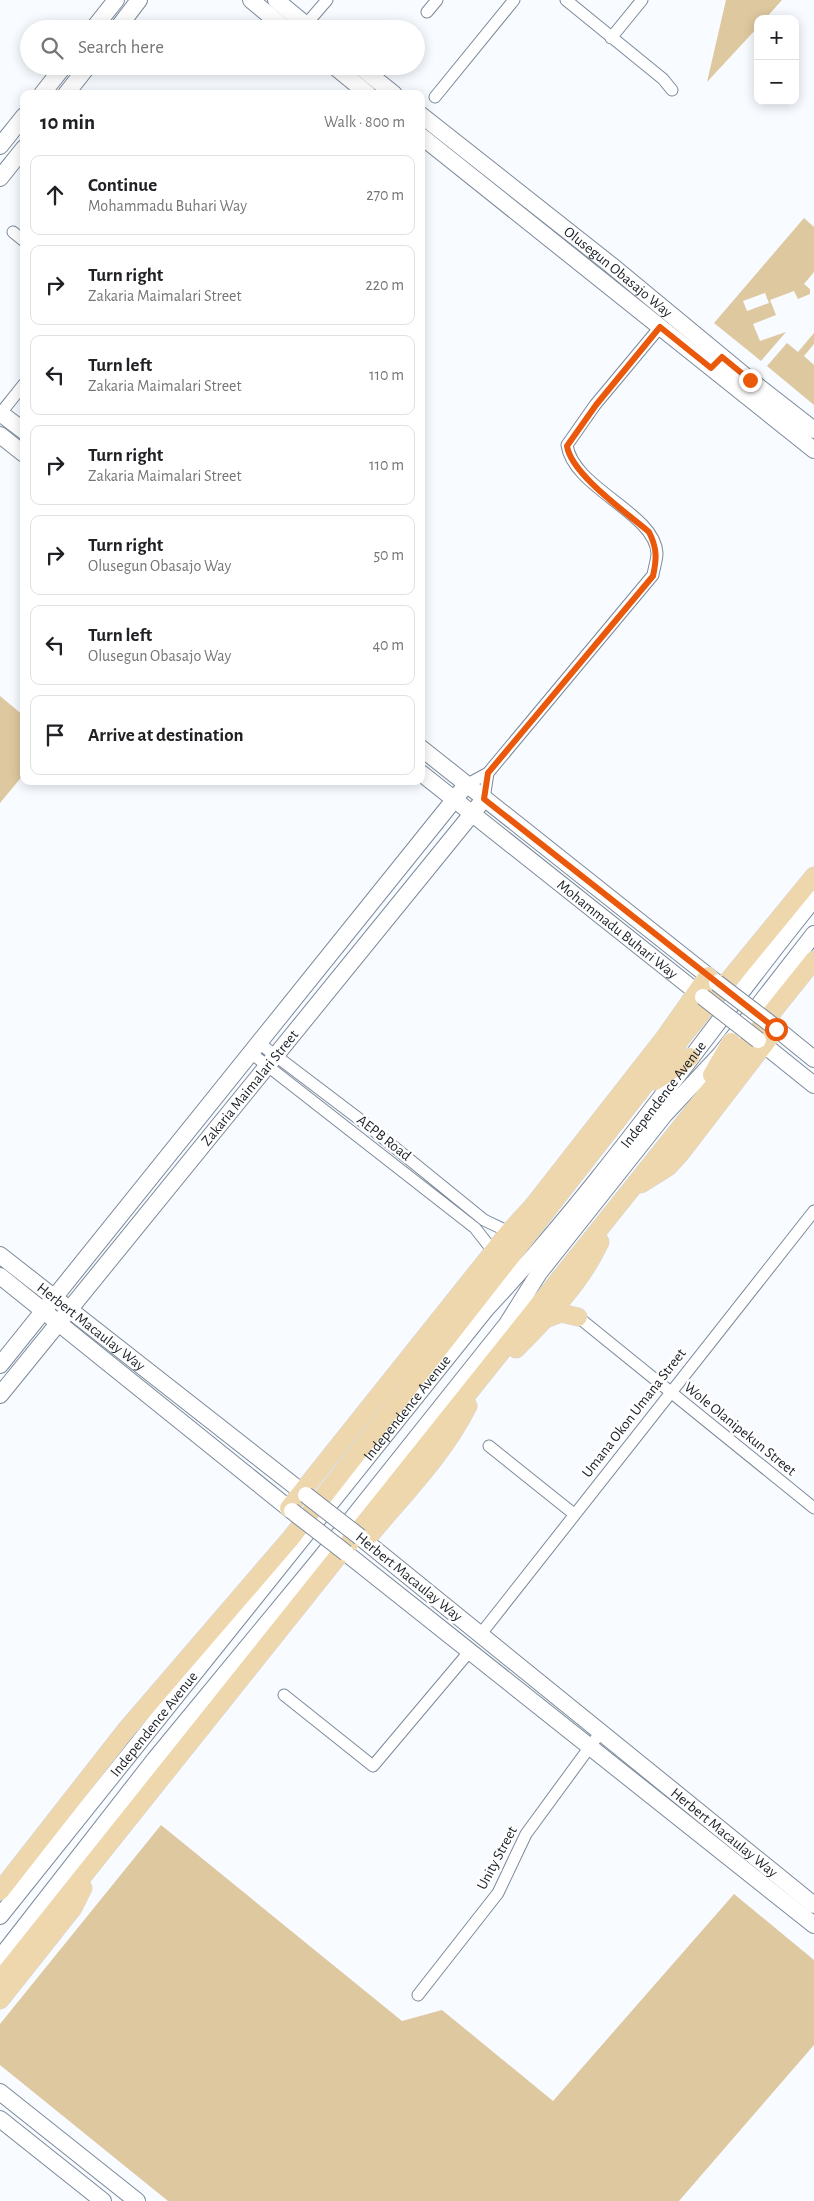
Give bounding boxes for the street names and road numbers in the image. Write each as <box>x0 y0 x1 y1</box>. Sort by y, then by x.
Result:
street label: Olusegun Obasajo Way <box>561 224 676 320</box>
street label: Mohammadu Buhari Way <box>554 877 681 982</box>
street label: Zakaria Maimalari Street <box>198 1027 301 1148</box>
street label: Independence Avenue <box>618 1038 709 1151</box>
street label: AEPB Road <box>354 1112 414 1164</box>
street label: Herbert Macaulay Way <box>35 1280 148 1374</box>
street label: Umana Okon Umana Street <box>579 1346 689 1480</box>
street label: Independence Avenue <box>360 1352 453 1463</box>
street label: Wole Olanipekun Street <box>681 1379 799 1479</box>
street label: Herbert Macaulay Way <box>353 1530 466 1625</box>
street label: Independence Avenue <box>107 1668 200 1779</box>
street label: Herbert Macaulay Way <box>668 1785 781 1880</box>
street label: Unity Street <box>474 1824 520 1892</box>

